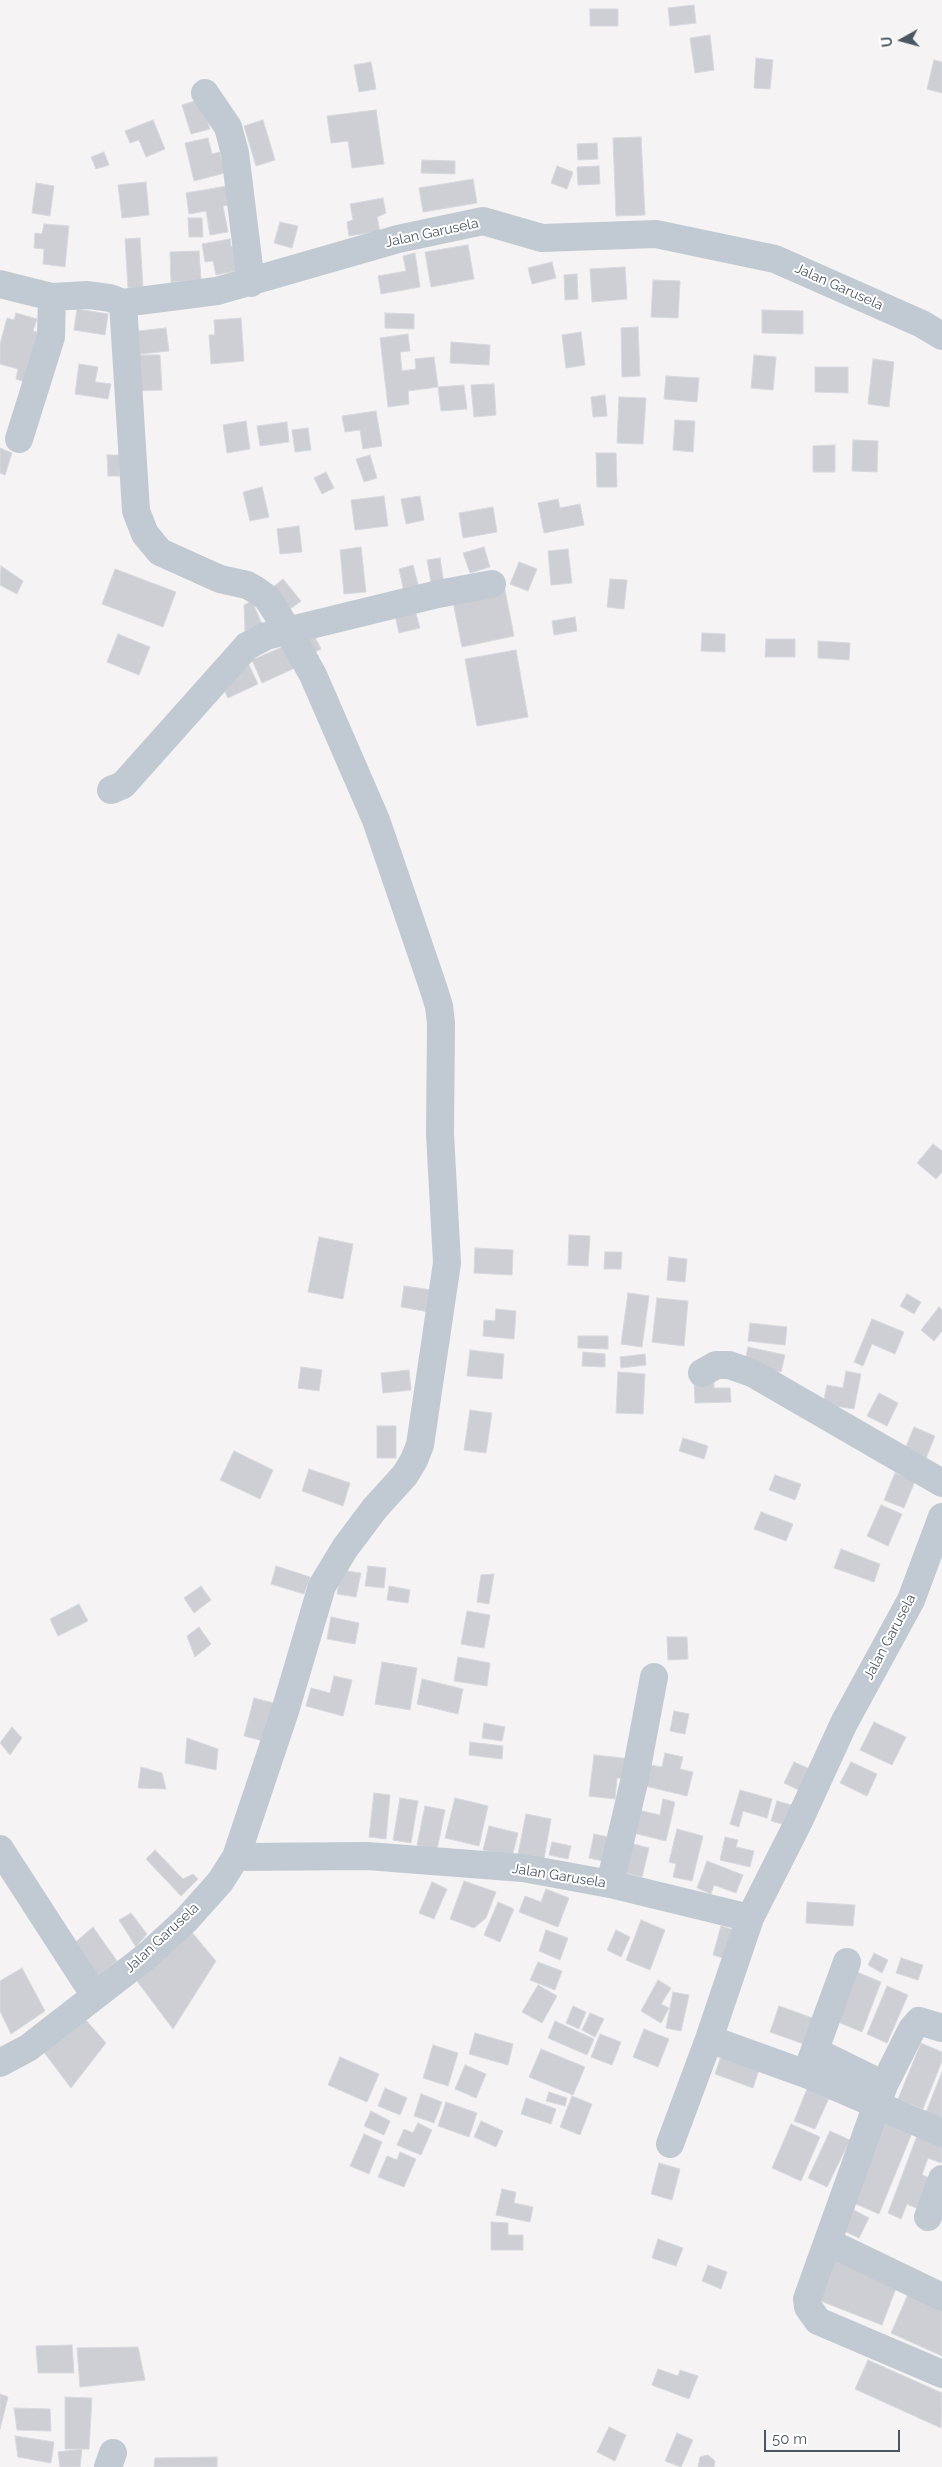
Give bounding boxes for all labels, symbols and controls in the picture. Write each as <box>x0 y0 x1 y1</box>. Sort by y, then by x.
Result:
north arrow <box>877 15 927 65</box>
text: U <box>879 36 896 48</box>
street label: Jalan Garusela <box>384 215 480 251</box>
street label: Jalan Garusela <box>792 260 886 314</box>
street label: Jalan Garusela <box>860 1591 920 1683</box>
street label: Jalan Garusela <box>511 1860 607 1892</box>
street label: Jalan Garusela <box>122 1900 202 1976</box>
scale bar <box>767 2420 903 2452</box>
text: 50 m <box>772 2430 807 2448</box>

